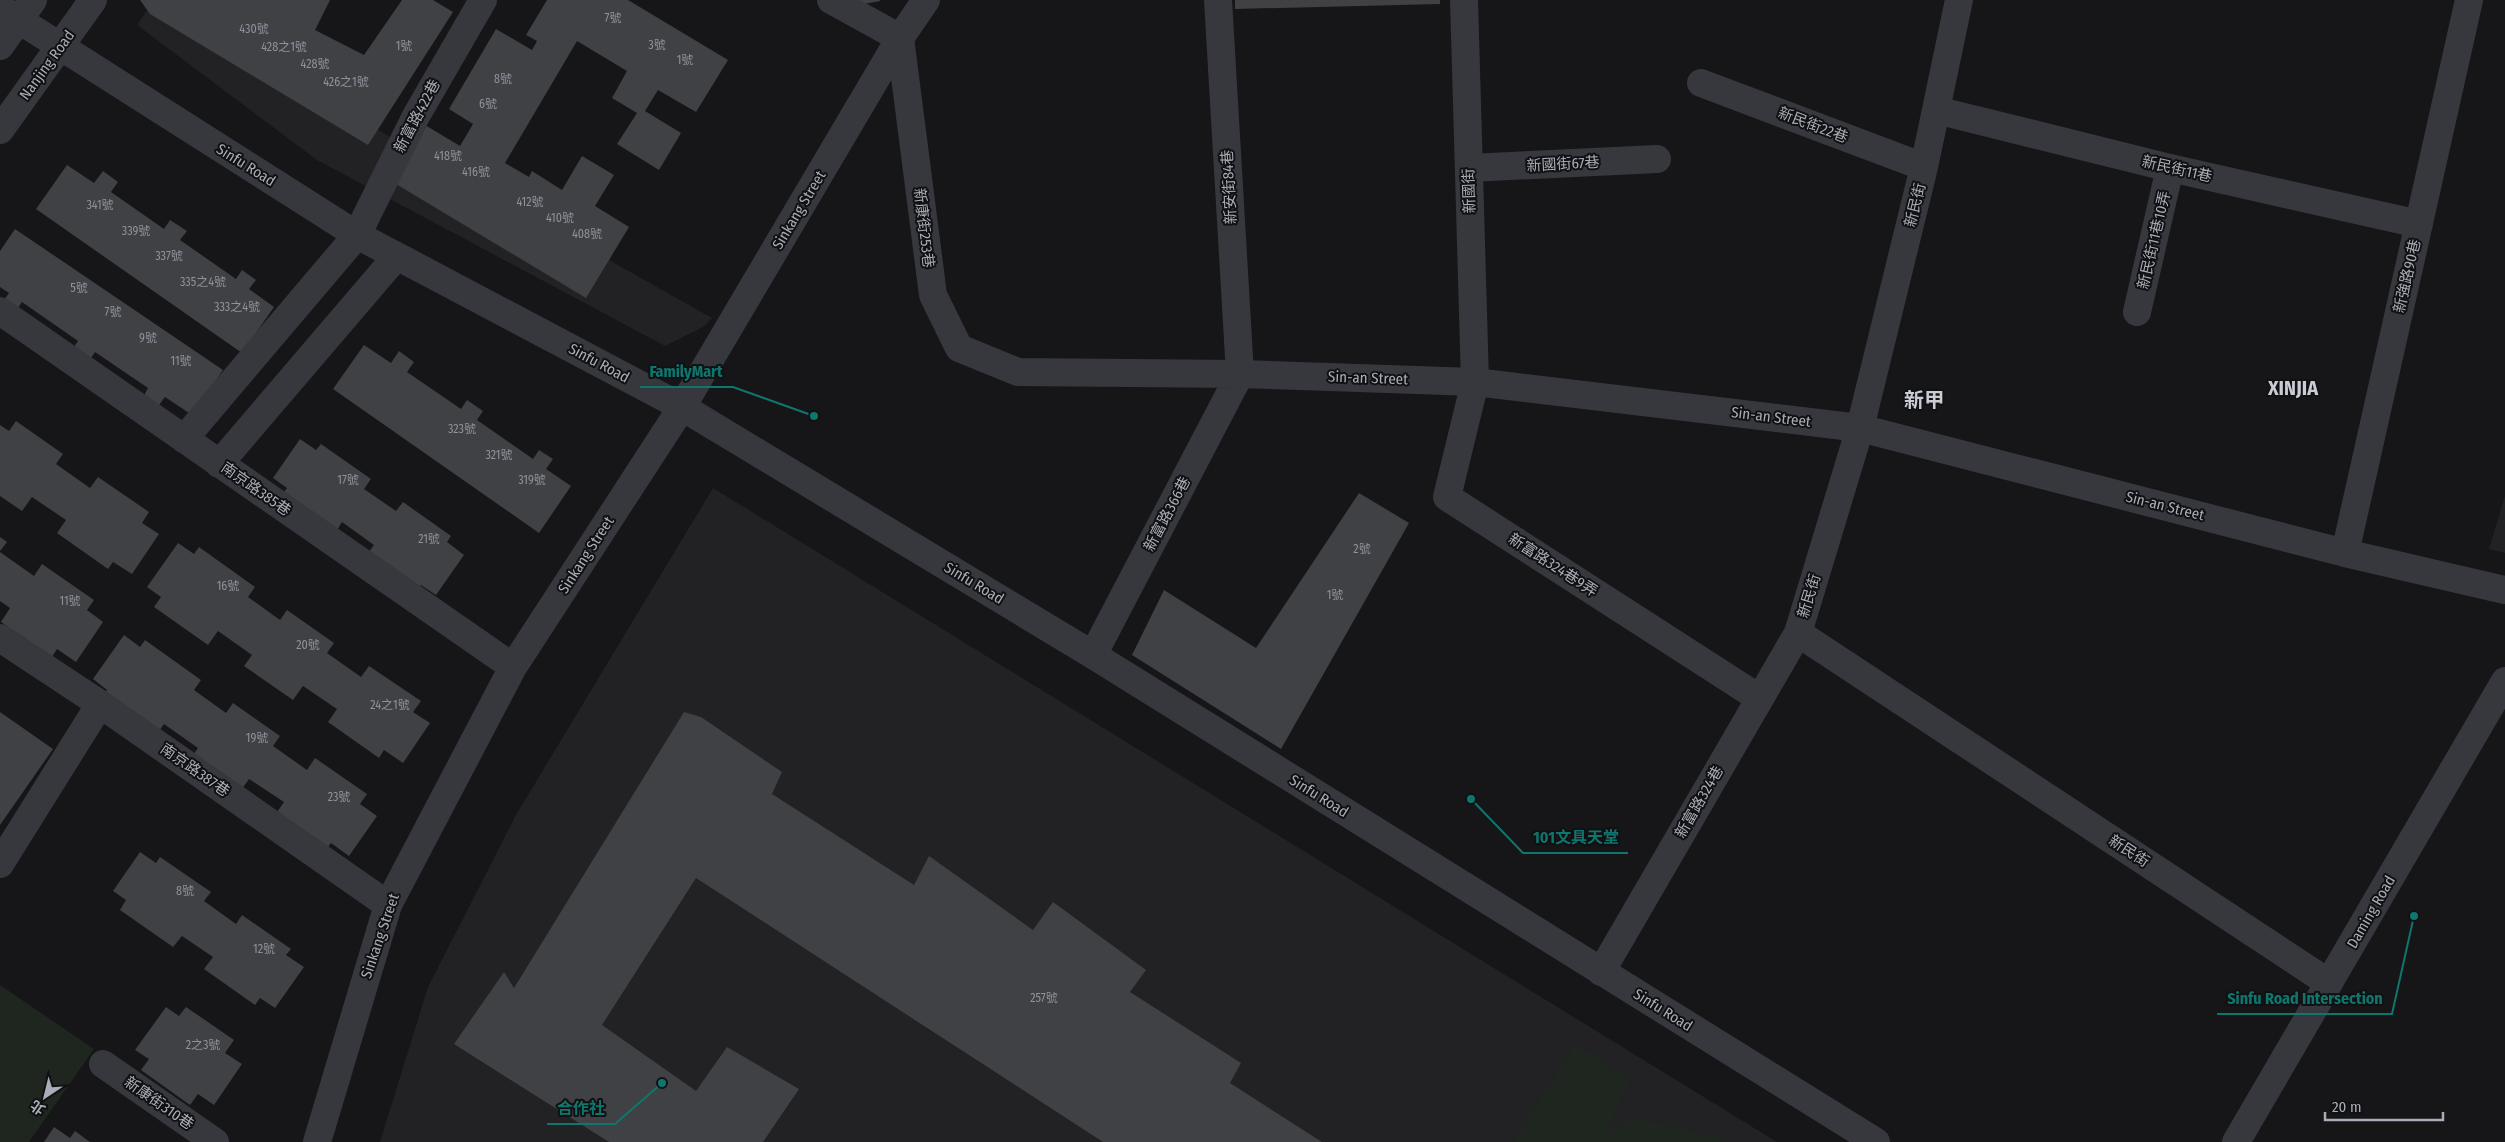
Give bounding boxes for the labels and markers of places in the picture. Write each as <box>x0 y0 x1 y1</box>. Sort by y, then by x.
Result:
callout: FamilyMart <box>640 356 733 387</box>
callout: 101文具天堂 <box>1523 822 1628 853</box>
callout: Sinfu Road Intersection <box>2217 983 2392 1014</box>
callout: 合作社 <box>547 1093 615 1124</box>

